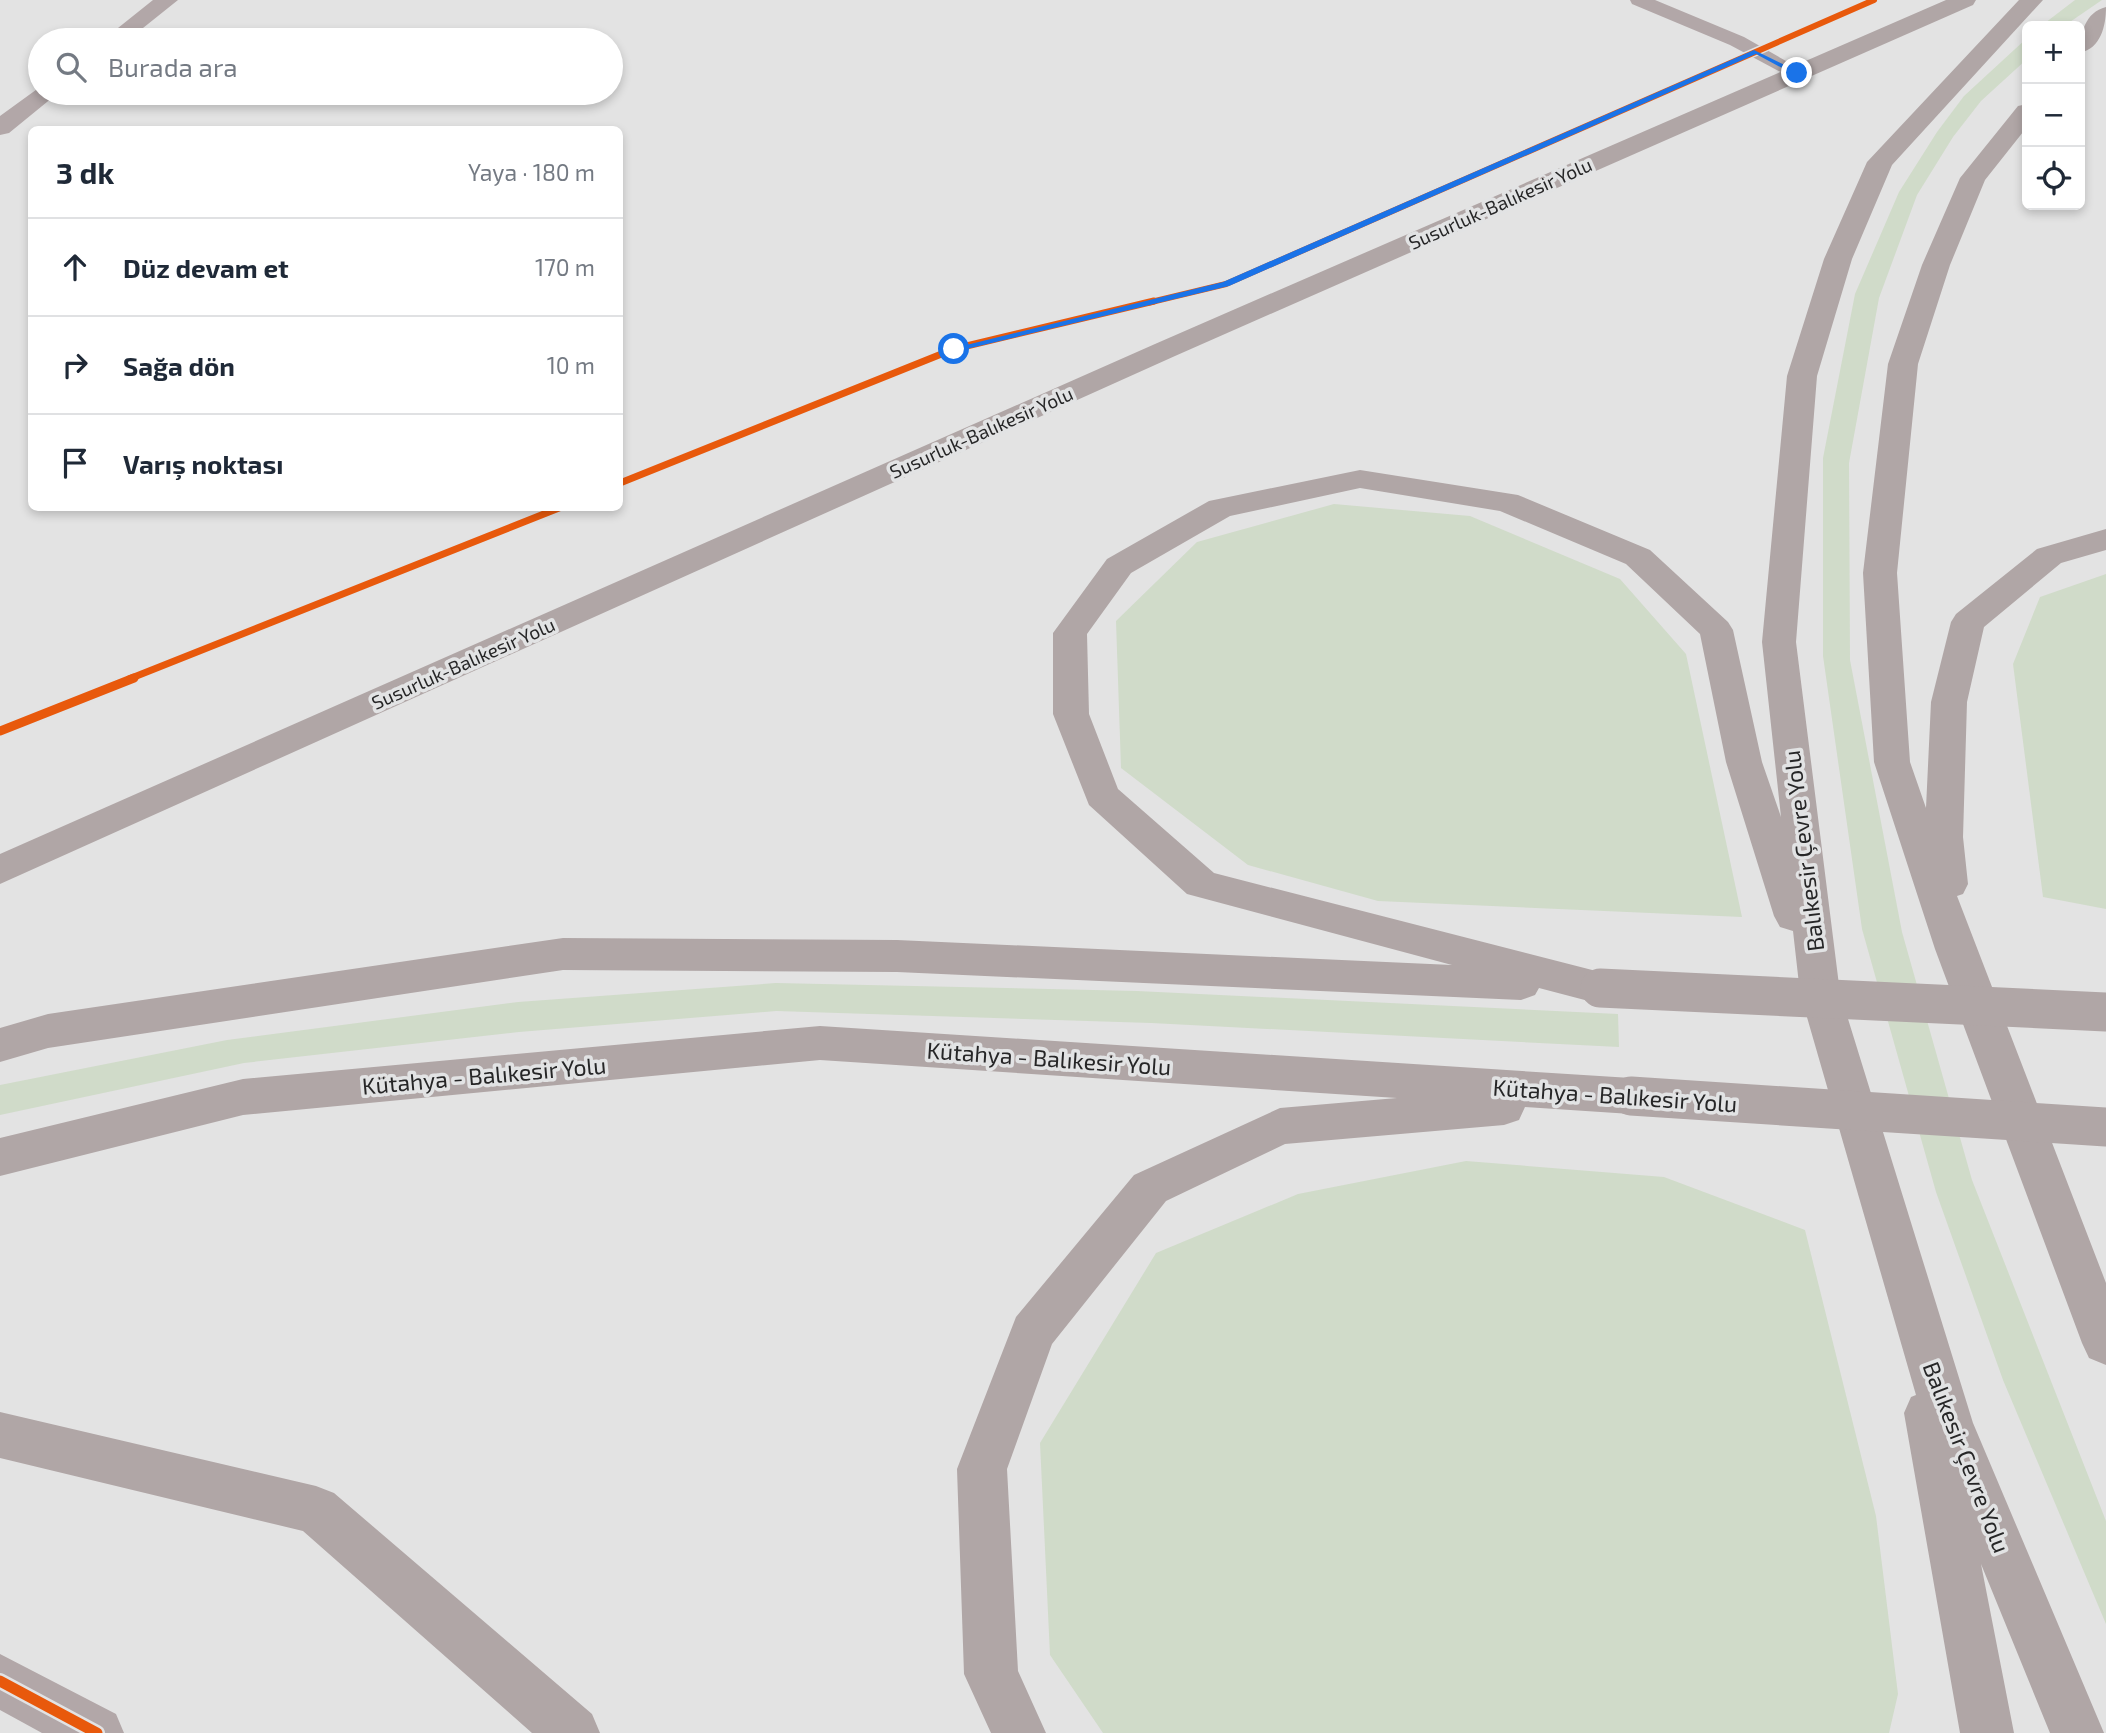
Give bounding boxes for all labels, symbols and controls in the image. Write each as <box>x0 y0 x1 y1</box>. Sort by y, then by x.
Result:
map controls <box>2022 21 2085 210</box>
button: + <box>2022 21 2085 84</box>
search box <box>28 28 623 105</box>
icon: search <box>52 48 90 86</box>
text: Burada ara <box>108 51 238 82</box>
route end <box>1781 57 1812 88</box>
button: − <box>2022 84 2085 147</box>
button: locate <box>2022 147 2085 210</box>
street label: Susurluk-Balıkesir Yolu <box>1405 152 1595 254</box>
text: 3 dk <box>56 154 114 190</box>
text: Yaya · 180 m <box>468 158 595 186</box>
icon: ahead <box>56 248 94 286</box>
text: Düz devam et <box>123 252 289 283</box>
text: 170 m <box>535 253 595 281</box>
route start <box>938 333 969 364</box>
icon: right <box>56 346 94 384</box>
text: Sağa dön <box>123 350 235 381</box>
text: 10 m <box>547 351 595 379</box>
street label: Susurluk-Balıkesir Yolu <box>886 381 1076 483</box>
icon: arrive <box>56 444 94 482</box>
text: Varış noktası <box>123 448 283 479</box>
street label: Susurluk-Balıkesir Yolu <box>368 612 558 714</box>
street label: Balıkesir Çevre Yolu <box>1777 749 1830 953</box>
street label: Kütahya - Balıkesir Yolu <box>926 1035 1172 1081</box>
street label: Kütahya - Balıkesir Yolu <box>361 1050 607 1100</box>
street label: Kütahya - Balıkesir Yolu <box>1492 1072 1738 1118</box>
street label: Balıkesir Çevre Yolu <box>1917 1358 2016 1557</box>

